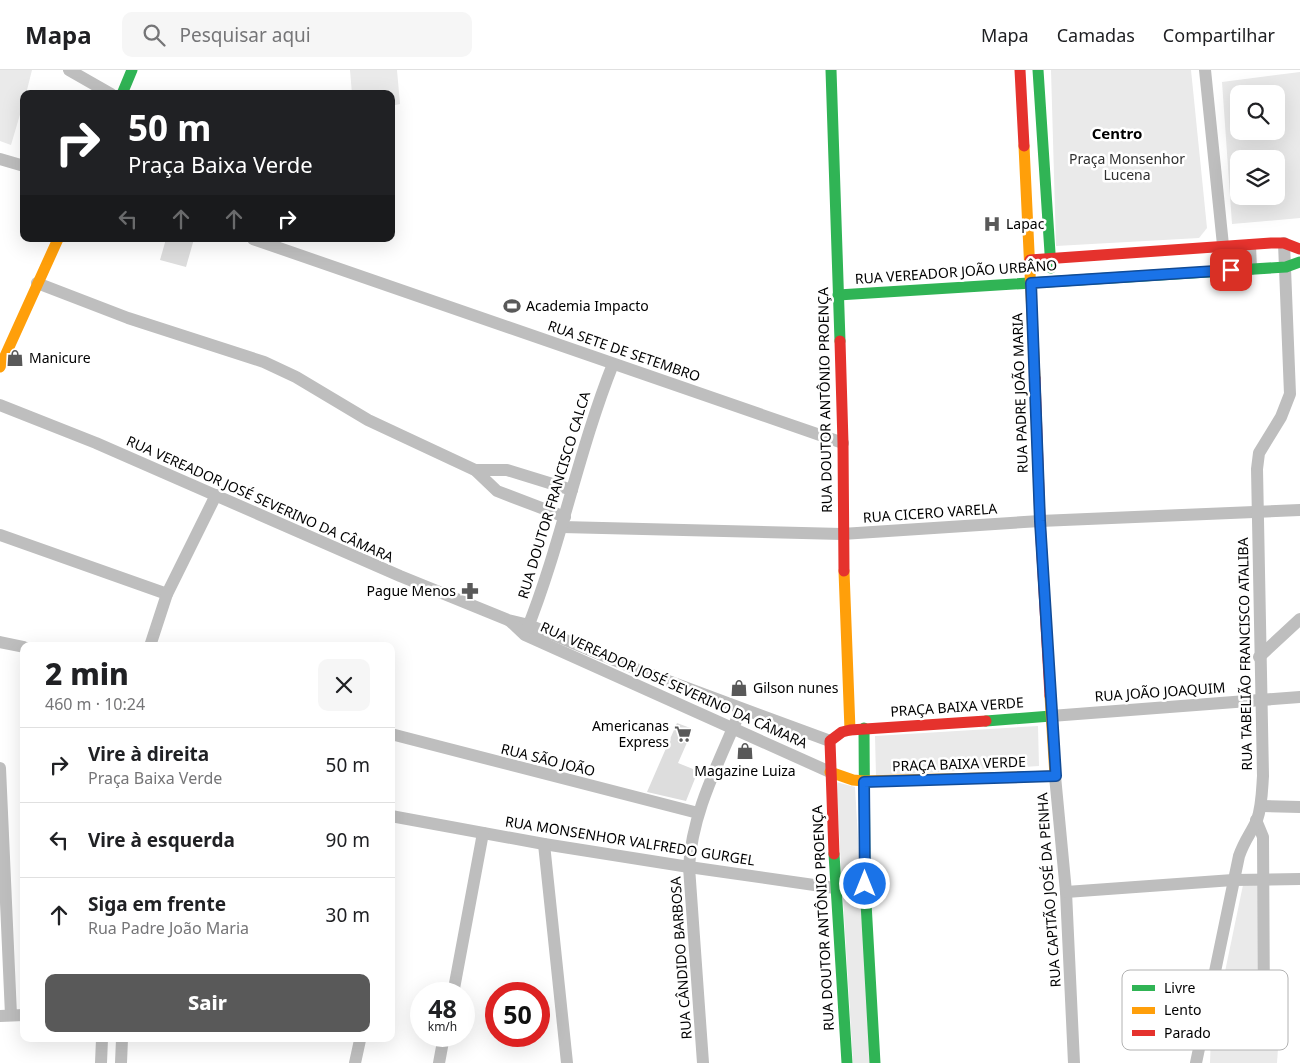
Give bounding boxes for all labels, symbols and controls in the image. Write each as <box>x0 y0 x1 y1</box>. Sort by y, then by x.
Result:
search box <box>122 12 472 57</box>
text: Mapa <box>25 18 92 51</box>
icon: search <box>140 21 168 49</box>
text: Pesquisar aqui <box>180 22 311 48</box>
text: Mapa <box>981 23 1029 47</box>
text: Camadas <box>1057 23 1135 47</box>
text: Compartilhar <box>1163 23 1275 47</box>
map controls <box>1230 85 1285 205</box>
button: search <box>1230 85 1285 140</box>
text: 50 m <box>128 104 211 151</box>
icon: right <box>45 110 110 175</box>
district label: Centro <box>1092 123 1142 143</box>
text: Praça Baixa Verde <box>128 149 313 179</box>
park label: Praça Monsenhor Lucena <box>1069 149 1185 184</box>
button: layers <box>1230 150 1285 205</box>
icon: left <box>114 205 142 233</box>
icon: ahead <box>167 205 195 233</box>
icon: ahead <box>220 205 248 233</box>
icon: right <box>273 205 301 233</box>
hospital icon: Lapac <box>982 214 1002 234</box>
place label: Lapac <box>1006 214 1045 233</box>
pin <box>1210 249 1252 291</box>
street label: RUA VEREADOR JOÃO URBÂNO <box>854 255 1058 288</box>
icon: arrive <box>1217 256 1245 284</box>
street label: RUA DOUTOR ANTÔNIO PROENÇA <box>813 287 836 513</box>
sports icon: Academia Impacto <box>502 296 522 316</box>
place label: Academia Impacto <box>526 296 649 315</box>
street label: RUA PADRE JOÃO MARIA <box>1007 313 1032 473</box>
street label: RUA SETE DE SETEMBRO <box>545 315 703 386</box>
shop icon: Manicure <box>5 348 25 368</box>
place label: Manicure <box>29 348 91 367</box>
street label: RUA DOUTOR FRANCISCO CALCA <box>513 389 594 601</box>
street label: RUA VEREADOR JOSÉ SEVERINO DA CÂMARA <box>124 431 397 566</box>
street label: RUA CICERO VARELA <box>862 498 998 527</box>
street label: RUA TABELIÃO FRANCISCO ATALIBA <box>1233 537 1256 771</box>
place label: Pague Menos <box>366 581 456 600</box>
pharmacy icon: Pague Menos <box>460 581 480 601</box>
street label: RUA VEREADOR JOSÉ SEVERINO DA CÂMARA <box>538 617 811 752</box>
text: 2 min <box>45 653 129 694</box>
button: close <box>318 659 370 711</box>
street label: RUA JOÃO JOAQUIM <box>1094 677 1226 706</box>
shop icon: Gilson nunes <box>729 678 749 698</box>
place label: Gilson nunes <box>753 678 839 697</box>
street label: PRAÇA BAIXA VERDE <box>890 692 1024 721</box>
text: 460 m · 10:24 <box>45 693 145 715</box>
place label: Americanas Express <box>592 716 669 751</box>
supermarket icon: Americanas Express <box>673 724 693 744</box>
street label: RUA SÃO JOÃO <box>499 739 597 780</box>
text: Vire à direita <box>88 741 209 767</box>
shop icon: Magazine Luiza <box>735 741 755 761</box>
icon: right <box>45 751 73 779</box>
text: 50 m <box>326 752 370 778</box>
street label: PRAÇA BAIXA VERDE <box>892 752 1026 775</box>
place label: Magazine Luiza <box>694 761 796 780</box>
text: Praça Baixa Verde <box>88 767 222 789</box>
street label: RUA CAPITÃO JOSÉ DA PENHA <box>1032 792 1065 988</box>
street label: RUA DOUTOR ANTÔNIO PROENÇA <box>807 805 838 1031</box>
street label: RUA MONSENHOR VALFREDO GURGEL <box>504 811 756 870</box>
icon: left <box>45 826 73 854</box>
text: Vire à esquerda <box>88 827 235 853</box>
text: 90 m <box>326 827 370 853</box>
position arrow <box>838 857 890 909</box>
street label: RUA CÂNDIDO BARBOSA <box>665 876 696 1040</box>
text: Siga em frente <box>88 891 226 917</box>
icon: ahead <box>45 901 73 929</box>
text: 30 m <box>326 902 370 928</box>
text: Rua Padre João Maria <box>88 917 249 939</box>
legend <box>1122 970 1288 1050</box>
button: Sair <box>45 974 370 1032</box>
text: Livre <box>1164 978 1196 997</box>
speed limit sign: 50 <box>485 982 550 1047</box>
text: 48 <box>428 991 457 1025</box>
text: Lento <box>1164 1000 1201 1019</box>
text: km/h <box>428 1018 457 1035</box>
text: Parado <box>1164 1023 1211 1042</box>

